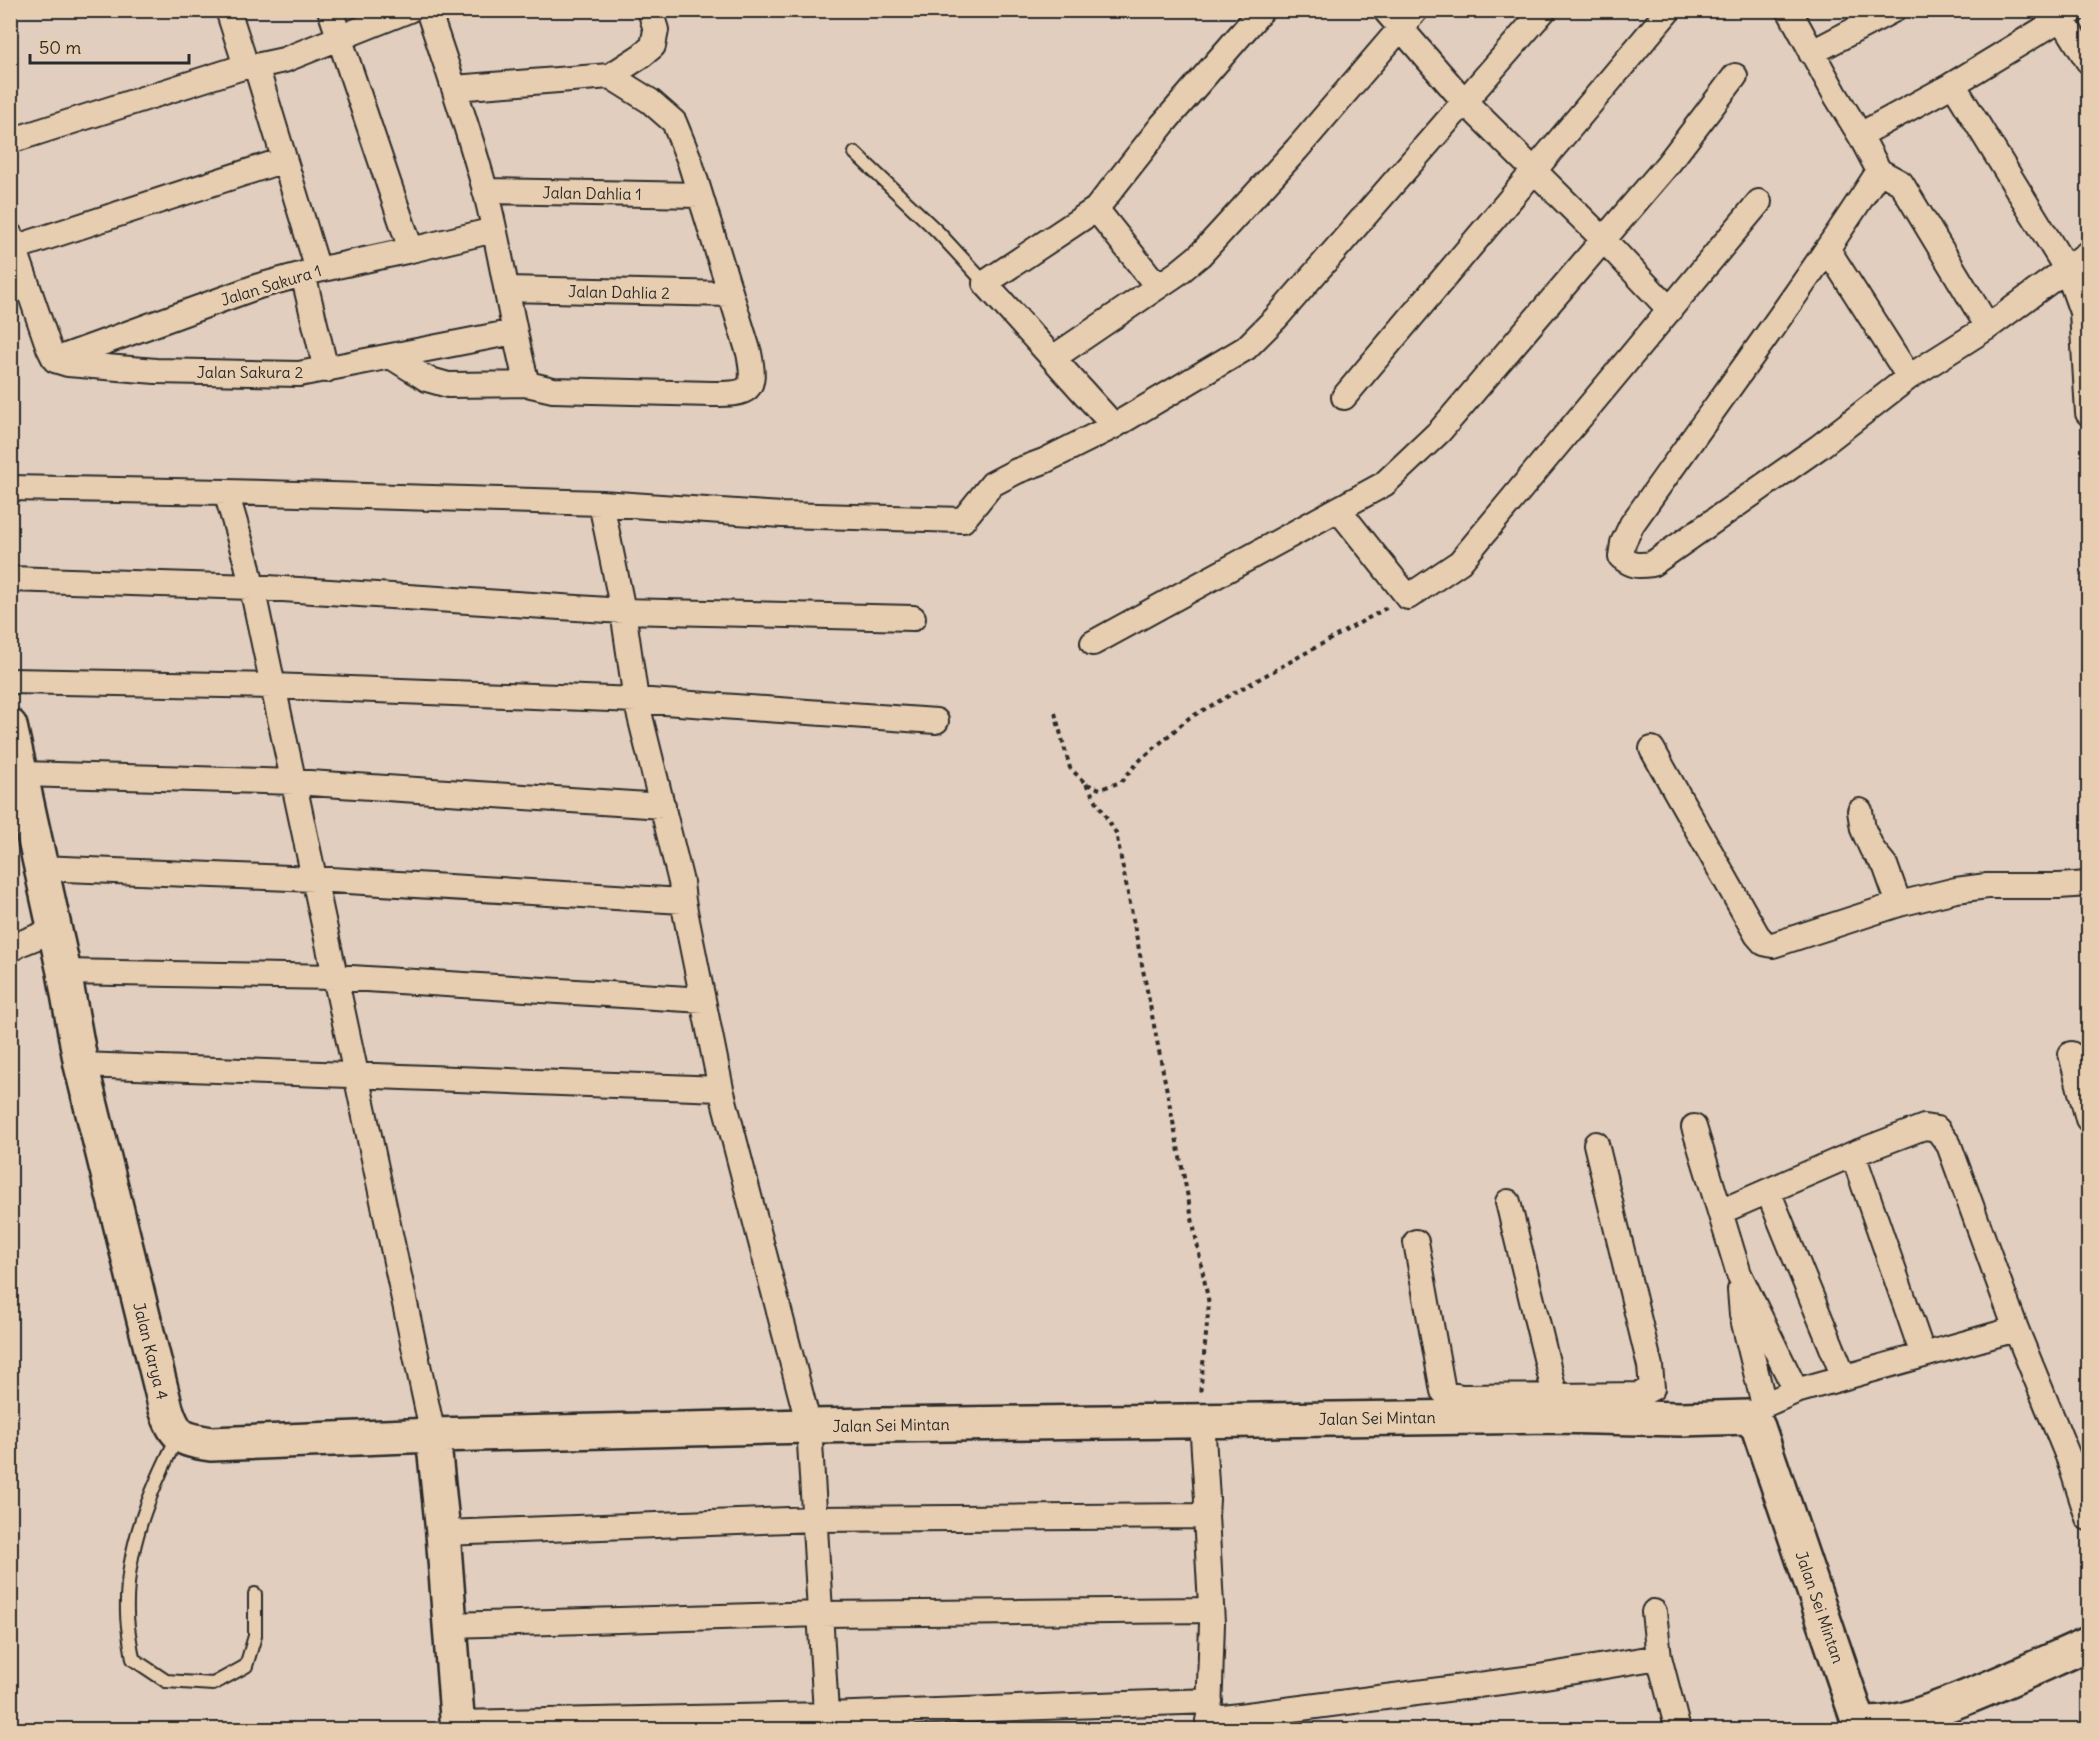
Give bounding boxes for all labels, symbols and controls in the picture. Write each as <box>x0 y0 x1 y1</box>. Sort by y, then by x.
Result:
scale bar <box>30 27 189 65</box>
text: 50 m <box>39 36 81 59</box>
street label: Jalan Dahlia 1 <box>542 182 642 204</box>
street label: Jalan Sakura 1 <box>218 260 324 310</box>
street label: Jalan Dahlia 2 <box>568 281 670 303</box>
street label: Jalan Sakura 2 <box>197 362 304 382</box>
street label: Jalan Karya 4 <box>129 1300 173 1402</box>
street label: Jalan Sei Mintan <box>1318 1407 1436 1429</box>
street label: Jalan Sei Mintan <box>832 1414 950 1436</box>
street label: Jalan Sei Mintan <box>1791 1548 1849 1666</box>

